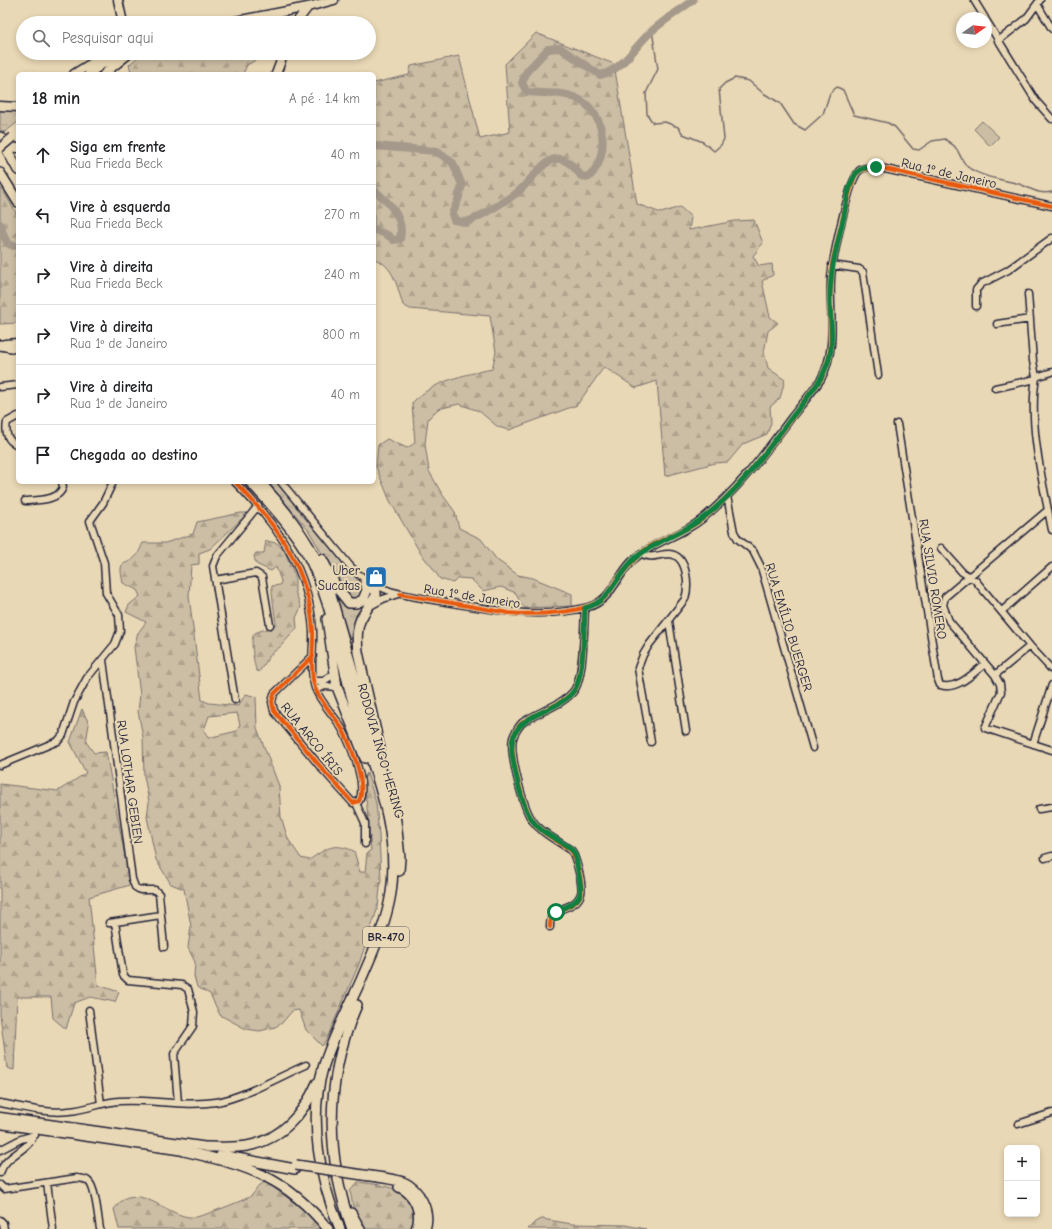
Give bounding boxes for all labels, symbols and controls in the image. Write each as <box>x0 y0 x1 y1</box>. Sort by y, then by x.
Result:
north arrow <box>956 12 992 48</box>
search box <box>16 16 376 60</box>
icon: search <box>30 27 52 49</box>
text: Pesquisar aqui <box>62 29 154 47</box>
text: 18 min <box>32 89 80 108</box>
text: A pé · 1.4 km <box>289 91 360 106</box>
text: Siga em frente <box>70 138 166 156</box>
icon: ahead <box>32 144 54 166</box>
text: 40 m <box>331 147 360 162</box>
street label: Rua 1º de Janeiro <box>900 155 998 191</box>
text: Rua Frieda Beck <box>70 156 163 171</box>
route end <box>867 158 885 176</box>
text: Vire à esquerda <box>70 198 171 216</box>
icon: left <box>32 204 54 226</box>
text: 270 m <box>324 207 360 222</box>
text: Rua Frieda Beck <box>70 216 163 231</box>
text: Vire à direita <box>70 258 153 276</box>
icon: right <box>32 264 54 286</box>
text: 240 m <box>324 267 360 282</box>
text: Rua Frieda Beck <box>70 276 163 291</box>
text: Vire à direita <box>70 318 153 336</box>
icon: right <box>32 324 54 346</box>
text: 800 m <box>322 327 360 342</box>
text: Rua 1º de Janeiro <box>70 336 167 351</box>
text: Vire à direita <box>70 378 153 396</box>
icon: right <box>32 384 54 406</box>
text: 40 m <box>331 387 360 402</box>
text: Rua 1º de Janeiro <box>70 396 167 411</box>
icon: arrive <box>32 444 54 466</box>
text: Chegada ao destino <box>70 446 198 464</box>
street label: RUA SILVIO ROMERO <box>916 518 950 640</box>
street label: RUA EMÍLIO BUERGER <box>762 561 817 693</box>
place label: Uber Sucatas <box>318 563 361 593</box>
shop icon: Uber Sucatas <box>363 564 389 590</box>
street label: Rua 1º de Janeiro <box>423 581 521 611</box>
street label: RODOVIA INGO HERING <box>355 682 407 820</box>
street label: RUA ARCO ÍRIS <box>278 699 347 779</box>
street label: RUA LOTHAR GEBIEN <box>114 719 146 845</box>
route start <box>547 903 565 921</box>
road number: BR-470 <box>363 927 409 947</box>
map controls <box>1004 1145 1040 1217</box>
button: + <box>1004 1145 1040 1181</box>
button: − <box>1004 1181 1040 1217</box>

